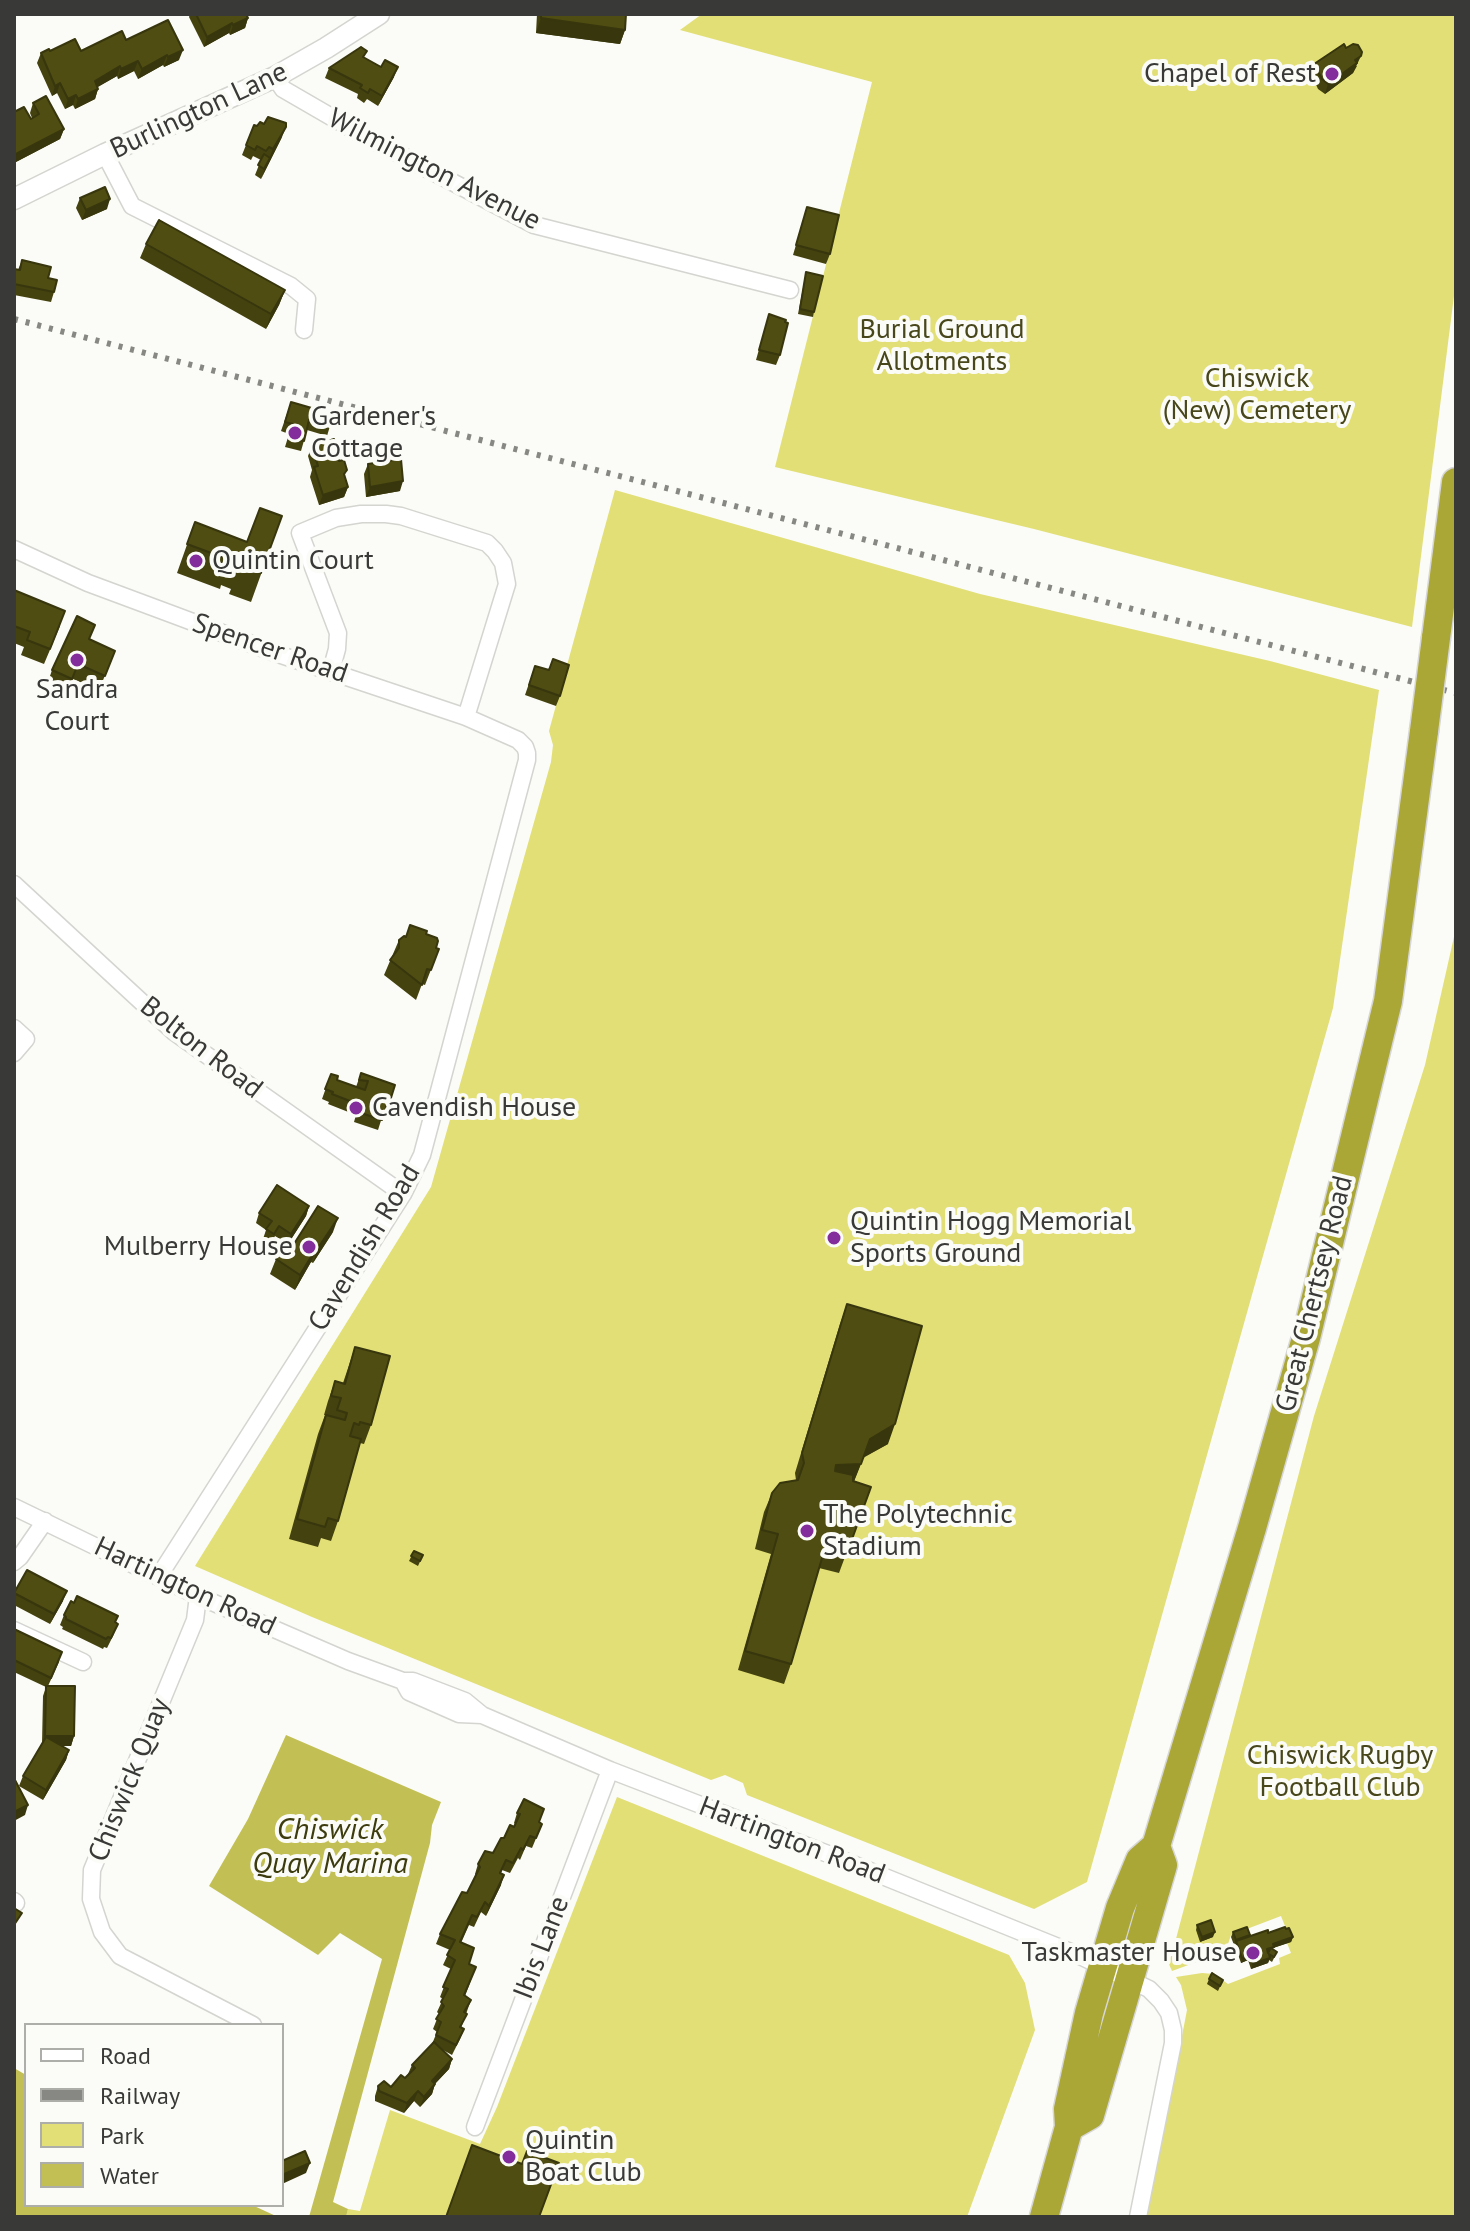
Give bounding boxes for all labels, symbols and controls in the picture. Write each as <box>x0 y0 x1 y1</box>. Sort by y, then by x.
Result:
street label: Burlington Lane <box>105 55 293 167</box>
place label: Chapel of Rest <box>1144 57 1316 91</box>
marker: Chapel of Rest <box>1323 65 1341 83</box>
street label: Wilmington Avenue <box>322 102 546 238</box>
park label: Burial Ground Allotments <box>859 313 1025 379</box>
park label: Chiswick (New) Cemetery <box>1163 362 1351 428</box>
place label: Gardener's Cottage <box>311 400 436 466</box>
marker: Gardener's Cottage <box>286 424 304 442</box>
place label: Quintin Court <box>212 544 374 578</box>
marker: Quintin Court <box>187 552 205 570</box>
street label: Spencer Road <box>188 607 352 691</box>
marker: Sandra Court <box>68 651 86 669</box>
place label: Sandra Court <box>36 673 118 739</box>
street label: Bolton Road <box>133 990 269 1106</box>
place label: Cavendish House <box>372 1091 576 1125</box>
marker: Cavendish House <box>347 1099 365 1117</box>
street label: Cavendish Road <box>302 1159 428 1337</box>
street label: Great Chertsey Road <box>1269 1172 1361 1416</box>
place label: Quintin Hogg Memorial Sports Ground <box>850 1205 1131 1271</box>
marker: Quintin Hogg Memorial Sports Ground <box>825 1229 843 1247</box>
place label: Mulberry House <box>104 1230 293 1264</box>
marker: Mulberry House <box>300 1238 318 1256</box>
place label: The Polytechnic Stadium <box>823 1498 1013 1564</box>
marker: The Polytechnic Stadium <box>798 1522 816 1540</box>
street label: Hartington Road <box>89 1530 281 1644</box>
street label: Chiswick Quay <box>82 1693 178 1867</box>
park label: Chiswick Rugby Football Club <box>1247 1739 1433 1805</box>
street label: Hartington Road <box>694 1790 890 1892</box>
water label: Chiswick Quay Marina <box>252 1812 408 1882</box>
street label: Ibis Lane <box>507 1892 577 2004</box>
place label: Taskmaster House <box>1022 1936 1237 1970</box>
marker: Taskmaster House <box>1244 1944 1262 1962</box>
legend <box>24 2023 284 2207</box>
text: Road <box>100 2040 151 2071</box>
text: Railway <box>100 2080 180 2111</box>
text: Park <box>100 2120 144 2151</box>
place label: Quintin Boat Club <box>525 2124 642 2190</box>
marker: Quintin Boat Club <box>500 2148 518 2166</box>
text: Water <box>100 2160 159 2191</box>

